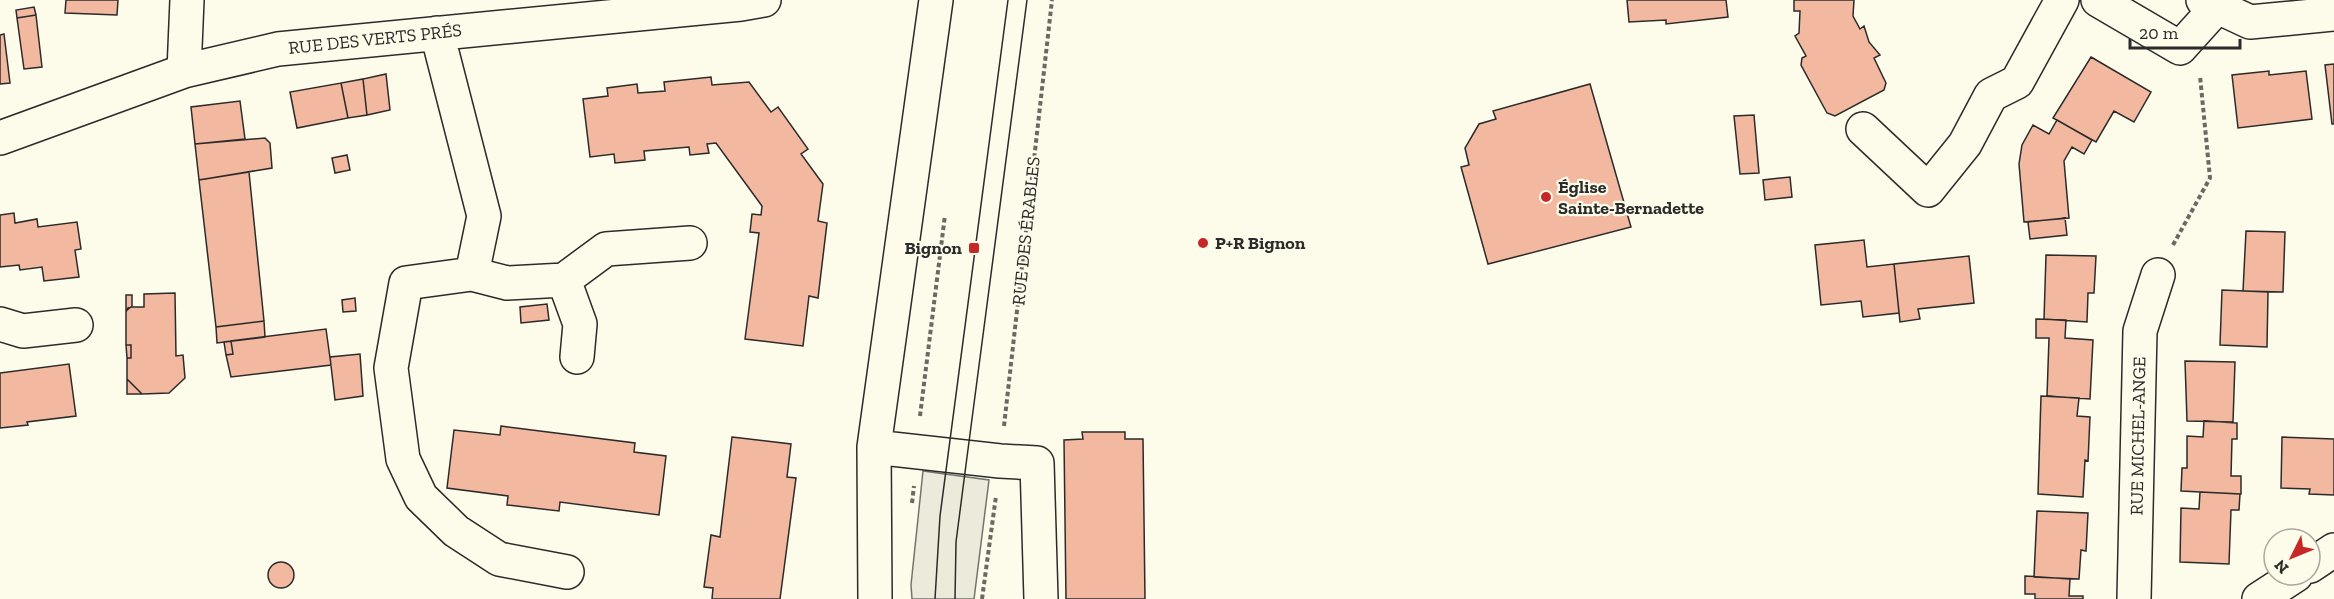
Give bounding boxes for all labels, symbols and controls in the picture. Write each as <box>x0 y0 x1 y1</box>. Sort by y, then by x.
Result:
scale bar <box>2130 12 2240 50</box>
street label: RUE DES VERTS PRÉS <box>287 19 463 59</box>
text: 20 m <box>2139 22 2179 44</box>
street label: RUE DES ÉRABLES <box>1007 156 1045 306</box>
place label: Église Sainte-Bernadette <box>1558 176 1704 219</box>
marker: Église Sainte-Bernadette <box>1539 190 1553 204</box>
place label: P+R Bignon <box>1215 232 1306 254</box>
marker: P+R Bignon <box>1196 236 1210 250</box>
place label: Bignon <box>904 237 962 259</box>
marker: Bignon <box>967 241 981 255</box>
street label: RUE MICHEL-ANGE <box>2126 356 2150 516</box>
north arrow <box>2262 527 2322 587</box>
text: N <box>2270 556 2292 578</box>

